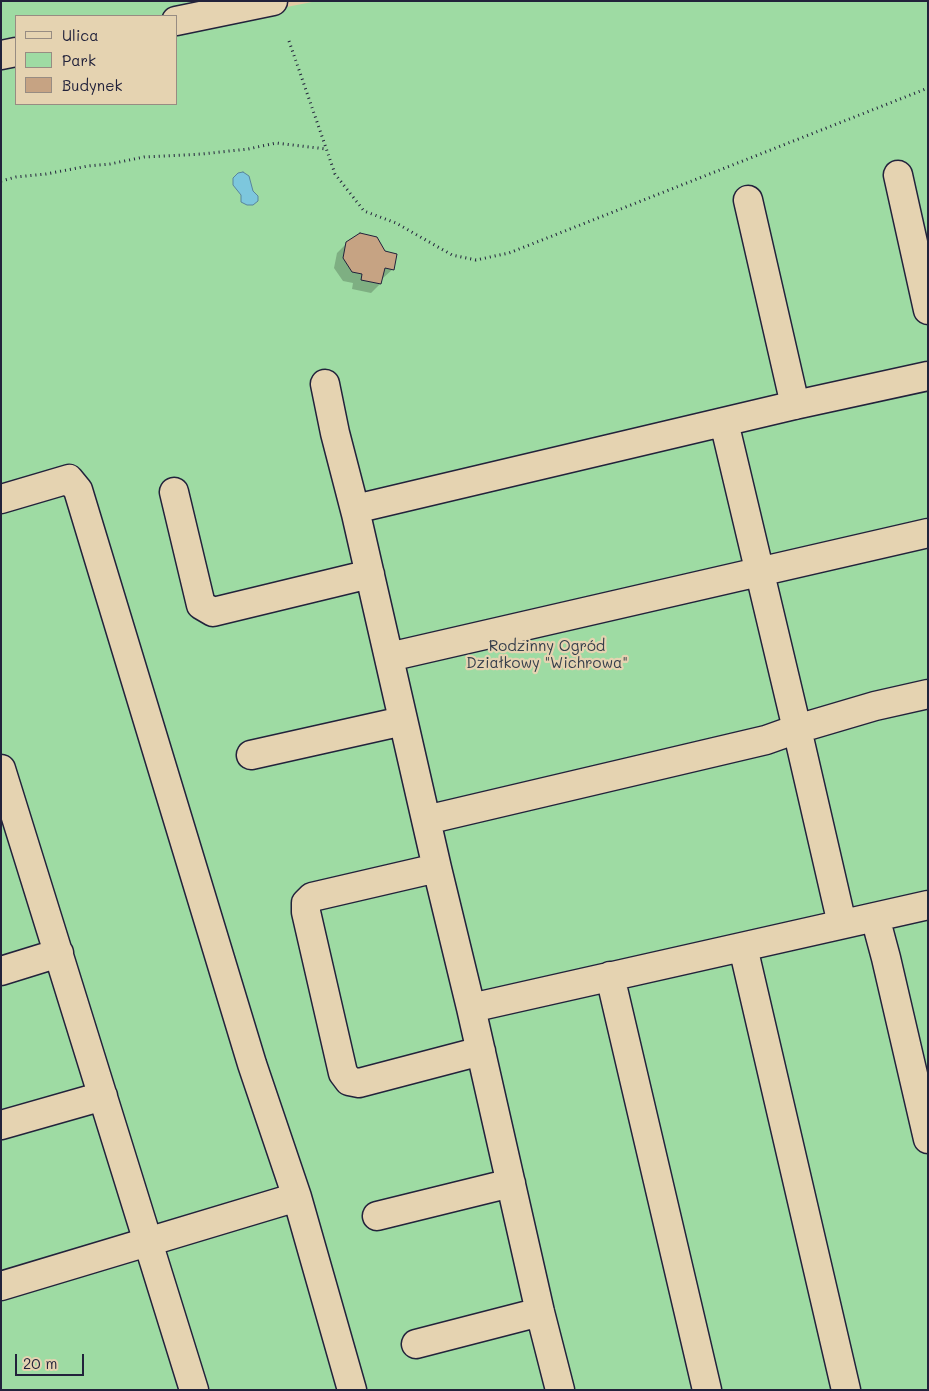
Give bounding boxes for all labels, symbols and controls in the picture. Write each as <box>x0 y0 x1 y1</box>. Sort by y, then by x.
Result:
legend <box>15 15 178 105</box>
text: Ulica <box>62 25 99 45</box>
text: Park <box>62 50 96 70</box>
text: Budynek <box>62 75 122 95</box>
park label: Rodzinny Ogród Działkowy "Wichrowa" <box>466 637 628 672</box>
scale bar <box>18 1344 86 1376</box>
text: 20 m <box>23 1353 57 1373</box>

